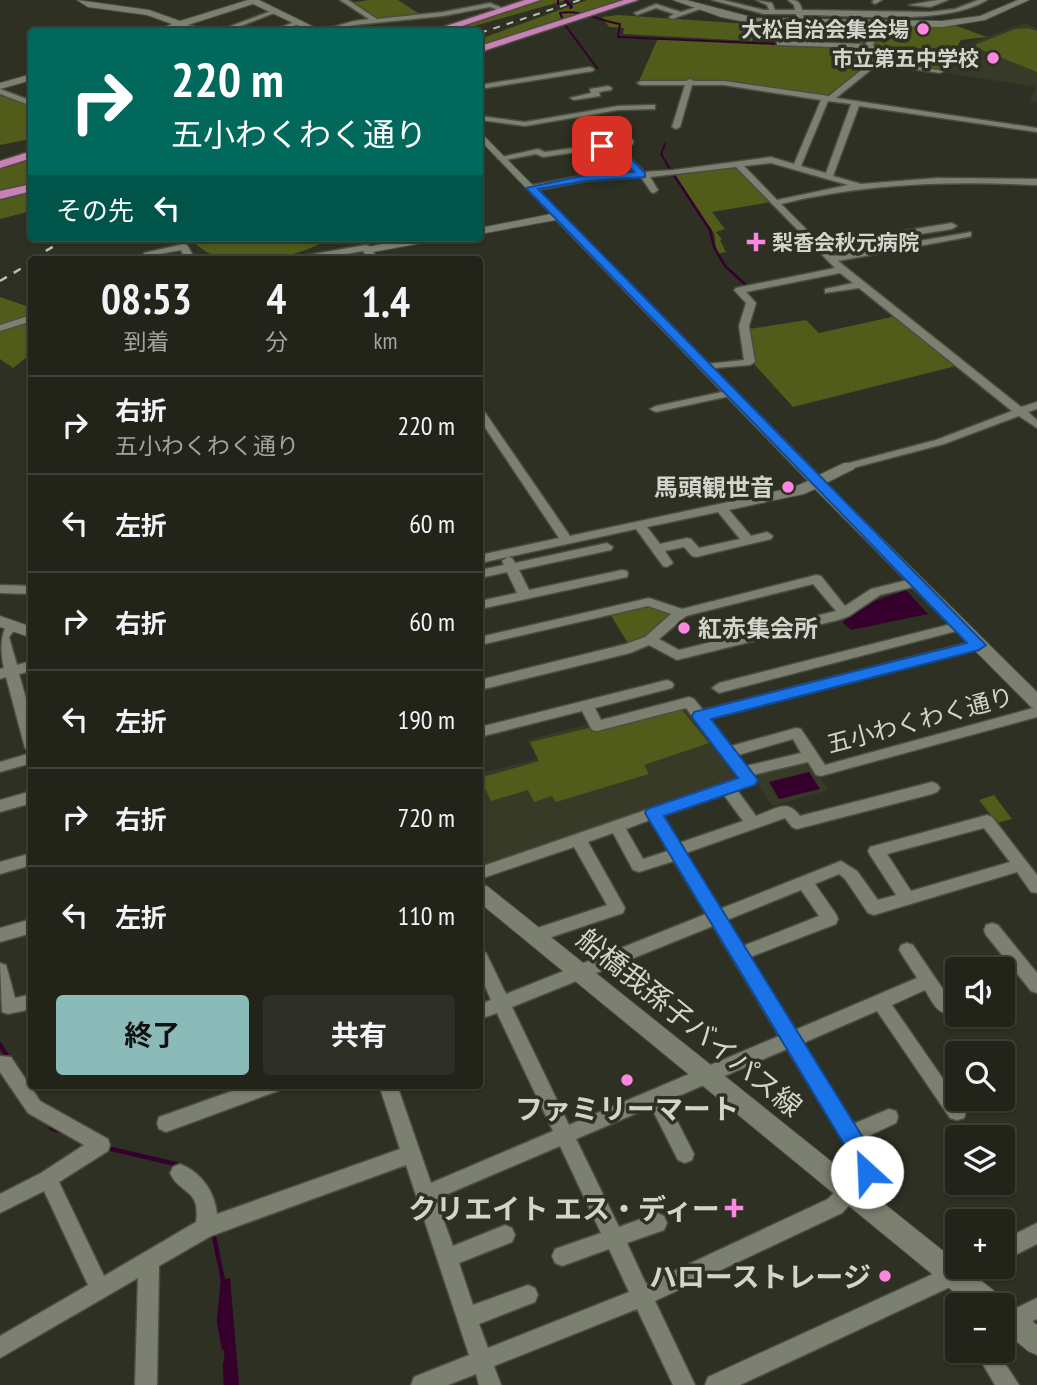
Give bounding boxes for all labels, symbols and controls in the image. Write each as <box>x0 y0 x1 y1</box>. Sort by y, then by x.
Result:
place label: 大松自治会集会場 <box>741 16 909 43</box>
marker: 大松自治会集会場 <box>915 21 931 37</box>
place label: 市立第五中学校 <box>832 45 979 72</box>
text: 220 m <box>171 47 284 111</box>
marker: 市立第五中学校 <box>985 50 1001 66</box>
icon: right <box>56 56 147 147</box>
text: 五小わくわく通り <box>171 113 427 155</box>
pin <box>572 116 632 176</box>
icon: arrive <box>583 127 621 165</box>
icon: left <box>148 189 186 227</box>
text: その先 <box>56 194 134 227</box>
place label: 梨香会秋元病院 <box>772 229 919 256</box>
marker: 梨香会秋元病院 <box>746 232 766 252</box>
text: 08:53 <box>101 271 192 326</box>
text: 4 <box>266 271 286 326</box>
text: 1.4 <box>361 274 410 329</box>
text: km <box>373 326 397 355</box>
text: 到着 <box>123 327 169 356</box>
text: 分 <box>265 327 288 356</box>
text: 右折 <box>115 394 167 427</box>
icon: right <box>56 406 94 444</box>
text: 220 m <box>397 409 455 442</box>
text: 五小わくわく通り <box>115 431 299 460</box>
place label: 馬頭観世音 <box>654 472 774 503</box>
marker: 馬頭観世音 <box>780 479 796 495</box>
icon: left <box>56 504 94 542</box>
text: 60 m <box>409 507 455 540</box>
text: 左折 <box>115 509 167 542</box>
icon: right <box>56 602 94 640</box>
text: 60 m <box>409 605 455 638</box>
text: 右折 <box>115 607 167 640</box>
place label: 紅赤集会所 <box>698 613 818 644</box>
marker: 紅赤集会所 <box>676 620 692 636</box>
street label: 五小わくわく通り <box>823 680 1017 760</box>
icon: left <box>56 700 94 738</box>
text: 190 m <box>397 703 455 736</box>
text: 左折 <box>115 705 167 738</box>
icon: right <box>56 798 94 836</box>
text: 720 m <box>397 801 455 834</box>
text: 右折 <box>115 803 167 836</box>
icon: left <box>56 896 94 934</box>
text: 110 m <box>397 899 455 932</box>
text: 左折 <box>115 901 167 934</box>
street label: 船橋我孫子バイパス線 <box>570 920 810 1124</box>
map controls <box>945 957 1015 1363</box>
button: sound <box>945 957 1015 1027</box>
button: 終了 <box>56 995 249 1075</box>
button: 共有 <box>263 995 455 1075</box>
button: search <box>945 1041 1015 1111</box>
marker: ファミリーマート <box>619 1072 635 1088</box>
place label: ファミリーマート <box>515 1090 739 1127</box>
button: layers <box>945 1125 1015 1195</box>
position arrow <box>830 1135 904 1209</box>
place label: クリエイト エス・ディー <box>408 1190 720 1227</box>
marker: クリエイト エス・ディー <box>726 1200 742 1216</box>
button: + <box>945 1209 1015 1279</box>
place label: ハローストレージ <box>649 1258 871 1295</box>
marker: ハローストレージ <box>877 1268 893 1284</box>
button: − <box>945 1293 1015 1363</box>

